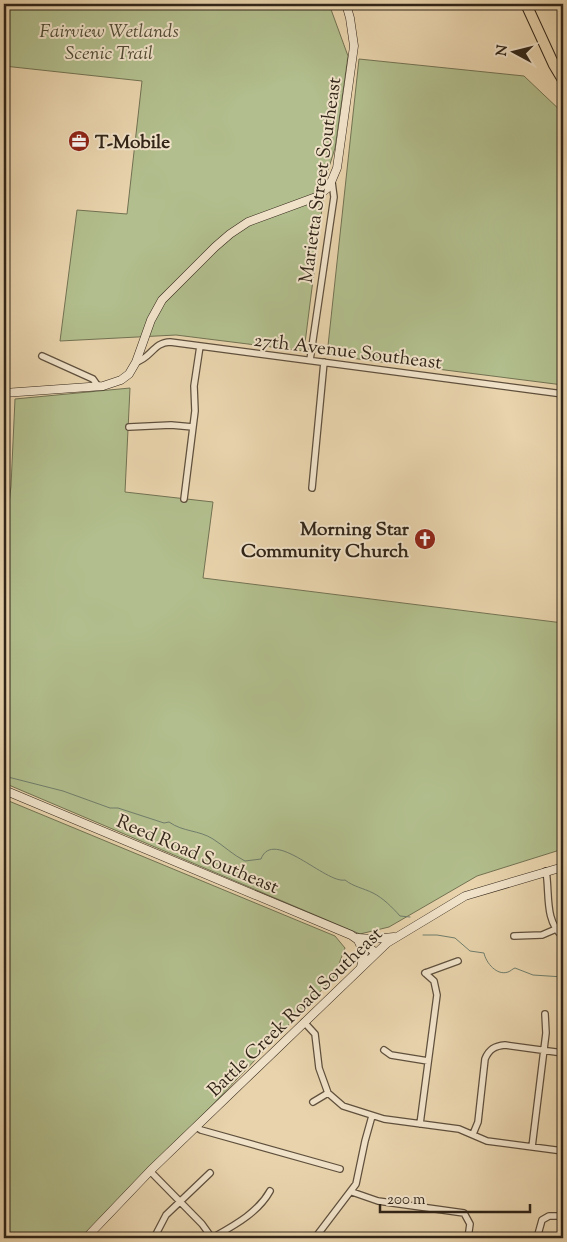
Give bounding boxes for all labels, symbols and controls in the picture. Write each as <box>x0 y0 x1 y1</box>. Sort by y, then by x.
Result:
park label: Fairview Wetlands Scenic Trail <box>39 19 179 68</box>
north arrow <box>490 28 540 78</box>
text: N <box>492 44 514 57</box>
street label: Marietta Street Southeast <box>294 75 349 285</box>
office icon: T-Mobile <box>67 129 91 153</box>
place label: T-Mobile <box>95 130 170 157</box>
street label: 27th Avenue Southeast <box>252 328 444 377</box>
place label: Morning Star Community Church <box>241 517 410 566</box>
church icon: Morning Star Community Church <box>413 527 437 551</box>
street label: Reed Road Southeast <box>112 809 283 902</box>
street label: Battle Creek Road Southeast <box>202 921 390 1104</box>
scale bar <box>380 1182 530 1214</box>
text: 200 m <box>387 1190 426 1211</box>

